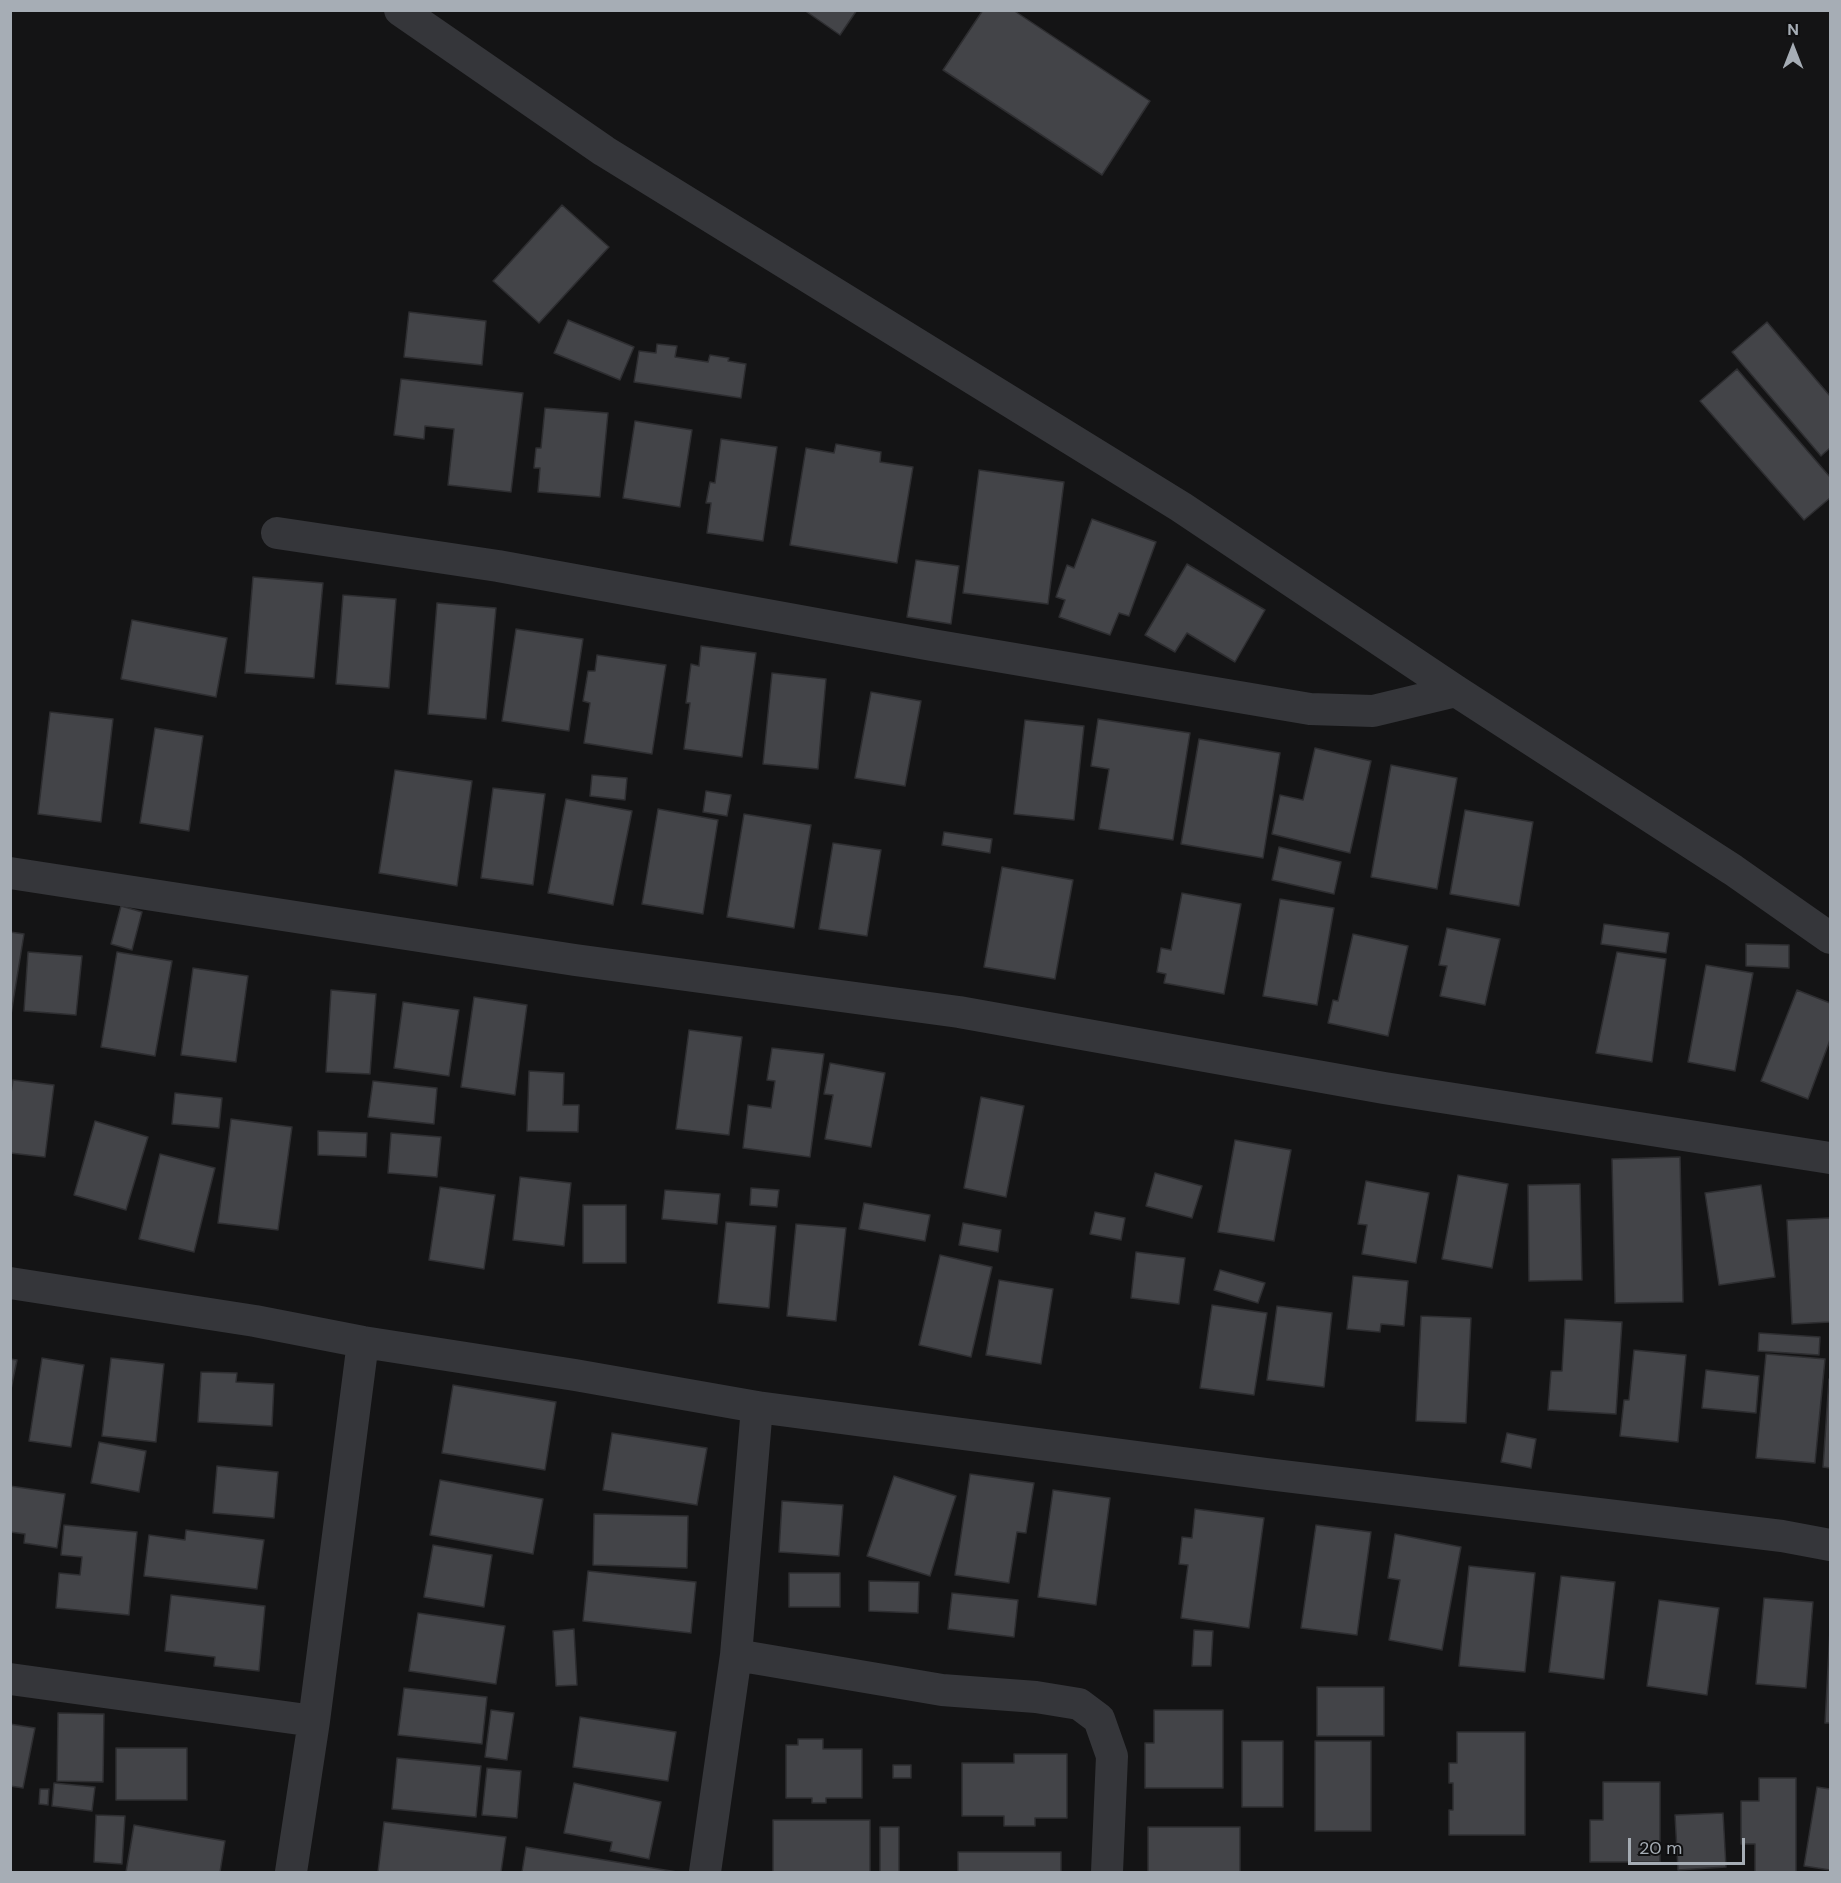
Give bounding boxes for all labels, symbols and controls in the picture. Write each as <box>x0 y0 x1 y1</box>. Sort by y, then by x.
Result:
north arrow <box>1763 18 1823 78</box>
text: N <box>1787 19 1799 40</box>
scale bar <box>1631 1826 1748 1864</box>
text: 20 m <box>1639 1836 1682 1860</box>

